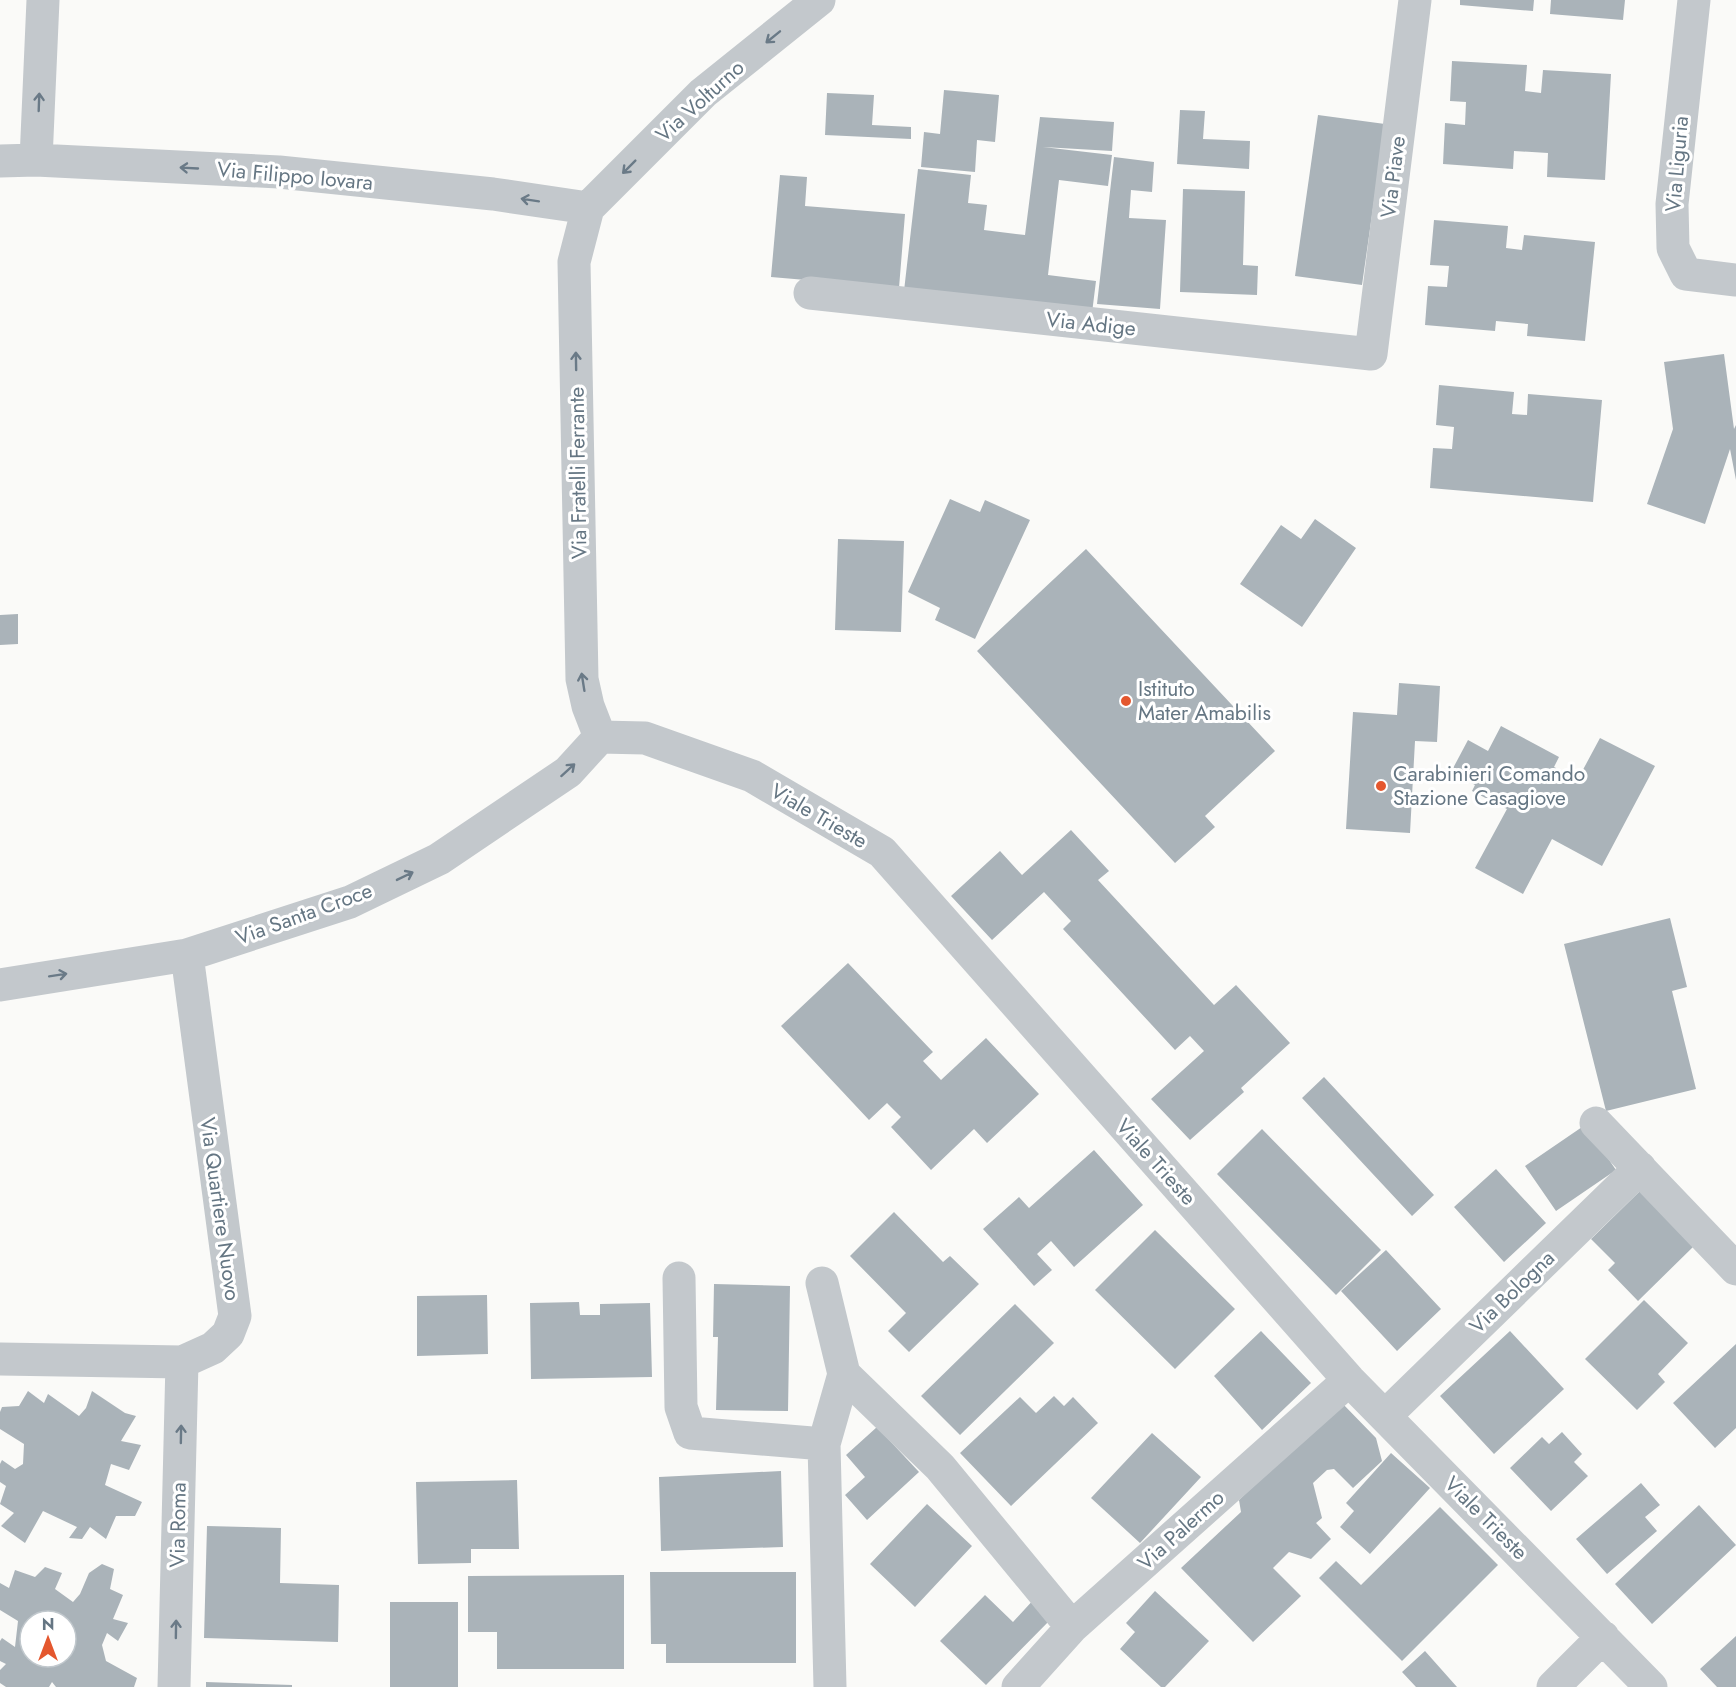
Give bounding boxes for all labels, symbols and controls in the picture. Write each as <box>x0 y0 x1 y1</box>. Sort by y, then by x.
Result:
one-way arrow <box>765 30 781 43</box>
street label: Via Volturno <box>649 53 751 149</box>
one-way arrow <box>33 92 44 112</box>
street label: Via Liguria <box>1658 115 1696 213</box>
street label: Via Piave <box>1373 134 1413 220</box>
street label: Via Filippo Iovara <box>216 154 374 198</box>
one-way arrow <box>621 160 636 175</box>
one-way arrow <box>180 162 200 173</box>
one-way arrow <box>520 194 540 205</box>
street label: Via Adige <box>1045 304 1137 344</box>
one-way arrow <box>570 351 582 371</box>
street label: Via Fratelli Ferrante <box>561 386 595 559</box>
one-way arrow <box>578 672 589 692</box>
place label: Istituto Mater Amabilis <box>1138 674 1271 728</box>
marker: Istituto Mater Amabilis <box>1119 694 1133 708</box>
place label: Carabinieri Comando Stazione Casagiove <box>1393 759 1585 813</box>
one-way arrow <box>560 764 576 778</box>
street label: Viale Trieste <box>765 776 873 856</box>
marker: Carabinieri Comando Stazione Casagiove <box>1374 779 1388 793</box>
one-way arrow <box>395 869 413 881</box>
street label: Via Santa Croce <box>231 875 377 953</box>
one-way arrow <box>47 970 67 981</box>
street label: Viale Trieste <box>1109 1112 1203 1212</box>
street label: Via Quartiere Nuovo <box>192 1115 248 1303</box>
street label: Via Bologna <box>1463 1244 1561 1340</box>
one-way arrow <box>175 1424 186 1444</box>
street label: Viale Trieste <box>1437 1469 1535 1567</box>
street label: Via Roma <box>162 1482 194 1568</box>
street label: Via Palermo <box>1131 1483 1231 1577</box>
north arrow <box>18 1609 78 1669</box>
text: N <box>42 1613 54 1636</box>
one-way arrow <box>170 1619 181 1639</box>

